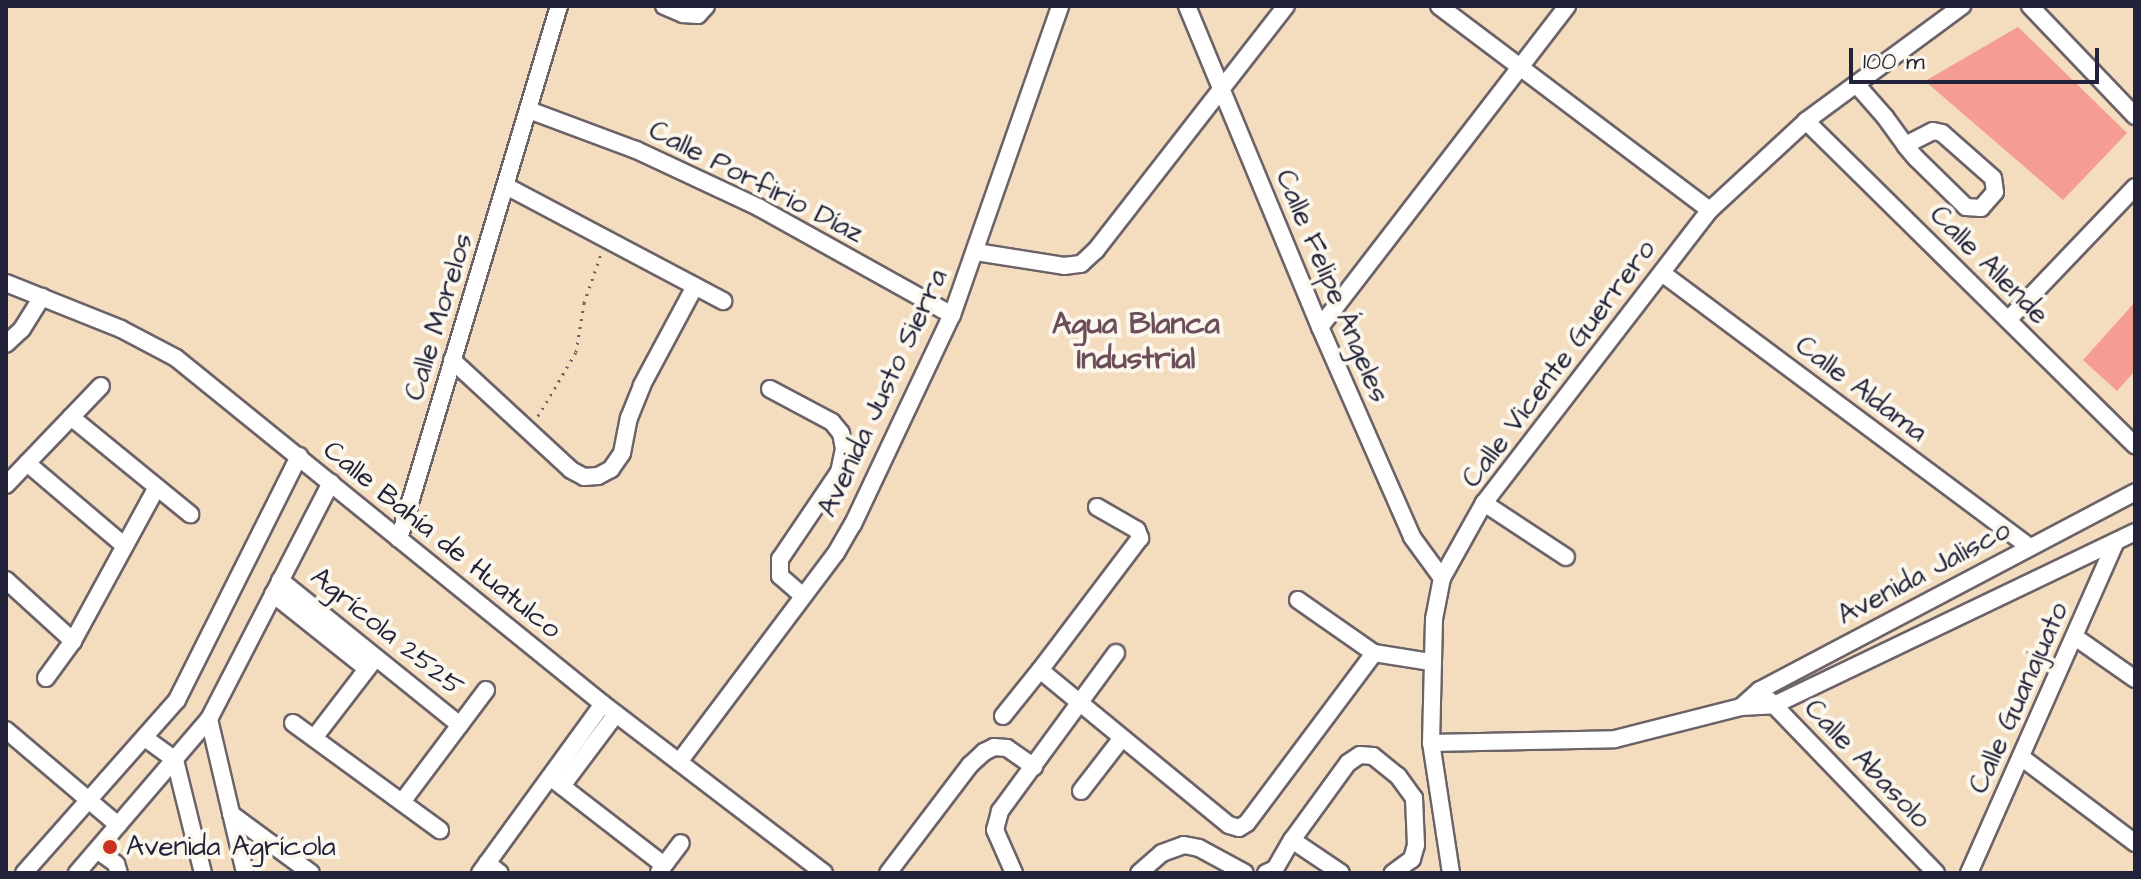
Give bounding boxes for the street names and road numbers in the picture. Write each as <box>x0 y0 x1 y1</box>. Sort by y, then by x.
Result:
street label: Calle Porfirio Díaz <box>643 113 869 251</box>
street label: Calle Felipe Ángeles <box>1268 165 1396 407</box>
street label: Calle Allende <box>1922 198 2056 332</box>
street label: Calle Morelos <box>398 229 480 405</box>
street label: Calle Vicente Guerrero <box>1455 233 1663 495</box>
street label: Avenida Justo Sierra <box>811 264 955 522</box>
street label: Calle Aldama <box>1789 329 1933 449</box>
street label: Calle Bahía de Huatulco <box>316 434 568 646</box>
street label: Avenida Jalisco <box>1832 513 2016 633</box>
street label: Agrícola 2525 <box>304 560 470 704</box>
street label: Calle Guanajuato <box>1962 597 2076 799</box>
street label: Calle Abasolo <box>1797 692 1937 836</box>

